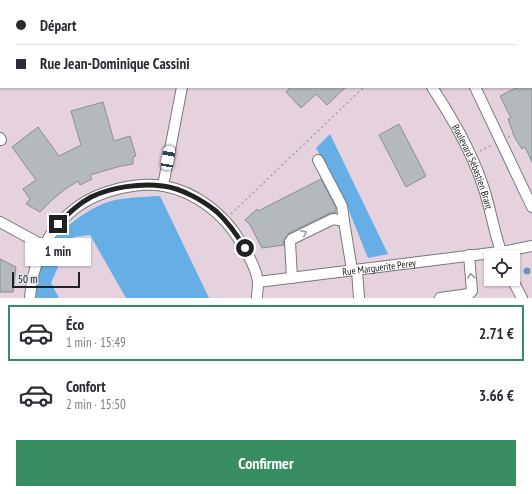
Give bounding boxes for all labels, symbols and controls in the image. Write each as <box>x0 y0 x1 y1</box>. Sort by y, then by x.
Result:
text: Départ <box>40 16 76 35</box>
text: Rue Jean-Dominique Cassini <box>40 54 190 73</box>
street label: Boulevard Sébastien Brant <box>449 122 495 211</box>
car <box>160 145 176 171</box>
route end <box>49 215 67 233</box>
one-way arrow <box>300 230 308 238</box>
callout: 1 min <box>25 238 91 266</box>
route start <box>236 239 254 257</box>
text: 1 min <box>45 243 71 260</box>
map controls <box>484 250 520 286</box>
button: locate <box>484 250 520 286</box>
street label: Rue Marguerite Perey <box>342 256 417 278</box>
scale bar <box>12 270 80 289</box>
text: 50 m <box>18 272 37 286</box>
one-way arrow <box>466 273 475 279</box>
icon: car <box>18 315 54 351</box>
text: Éco <box>66 315 84 334</box>
text: 2.71 € <box>479 324 514 343</box>
text: 1 min · 15:49 <box>66 334 126 351</box>
icon: car <box>18 377 54 413</box>
text: Confort <box>66 377 106 396</box>
text: 3.66 € <box>479 386 514 405</box>
text: 2 min · 15:50 <box>66 396 126 413</box>
button: Confirmer <box>16 440 516 486</box>

